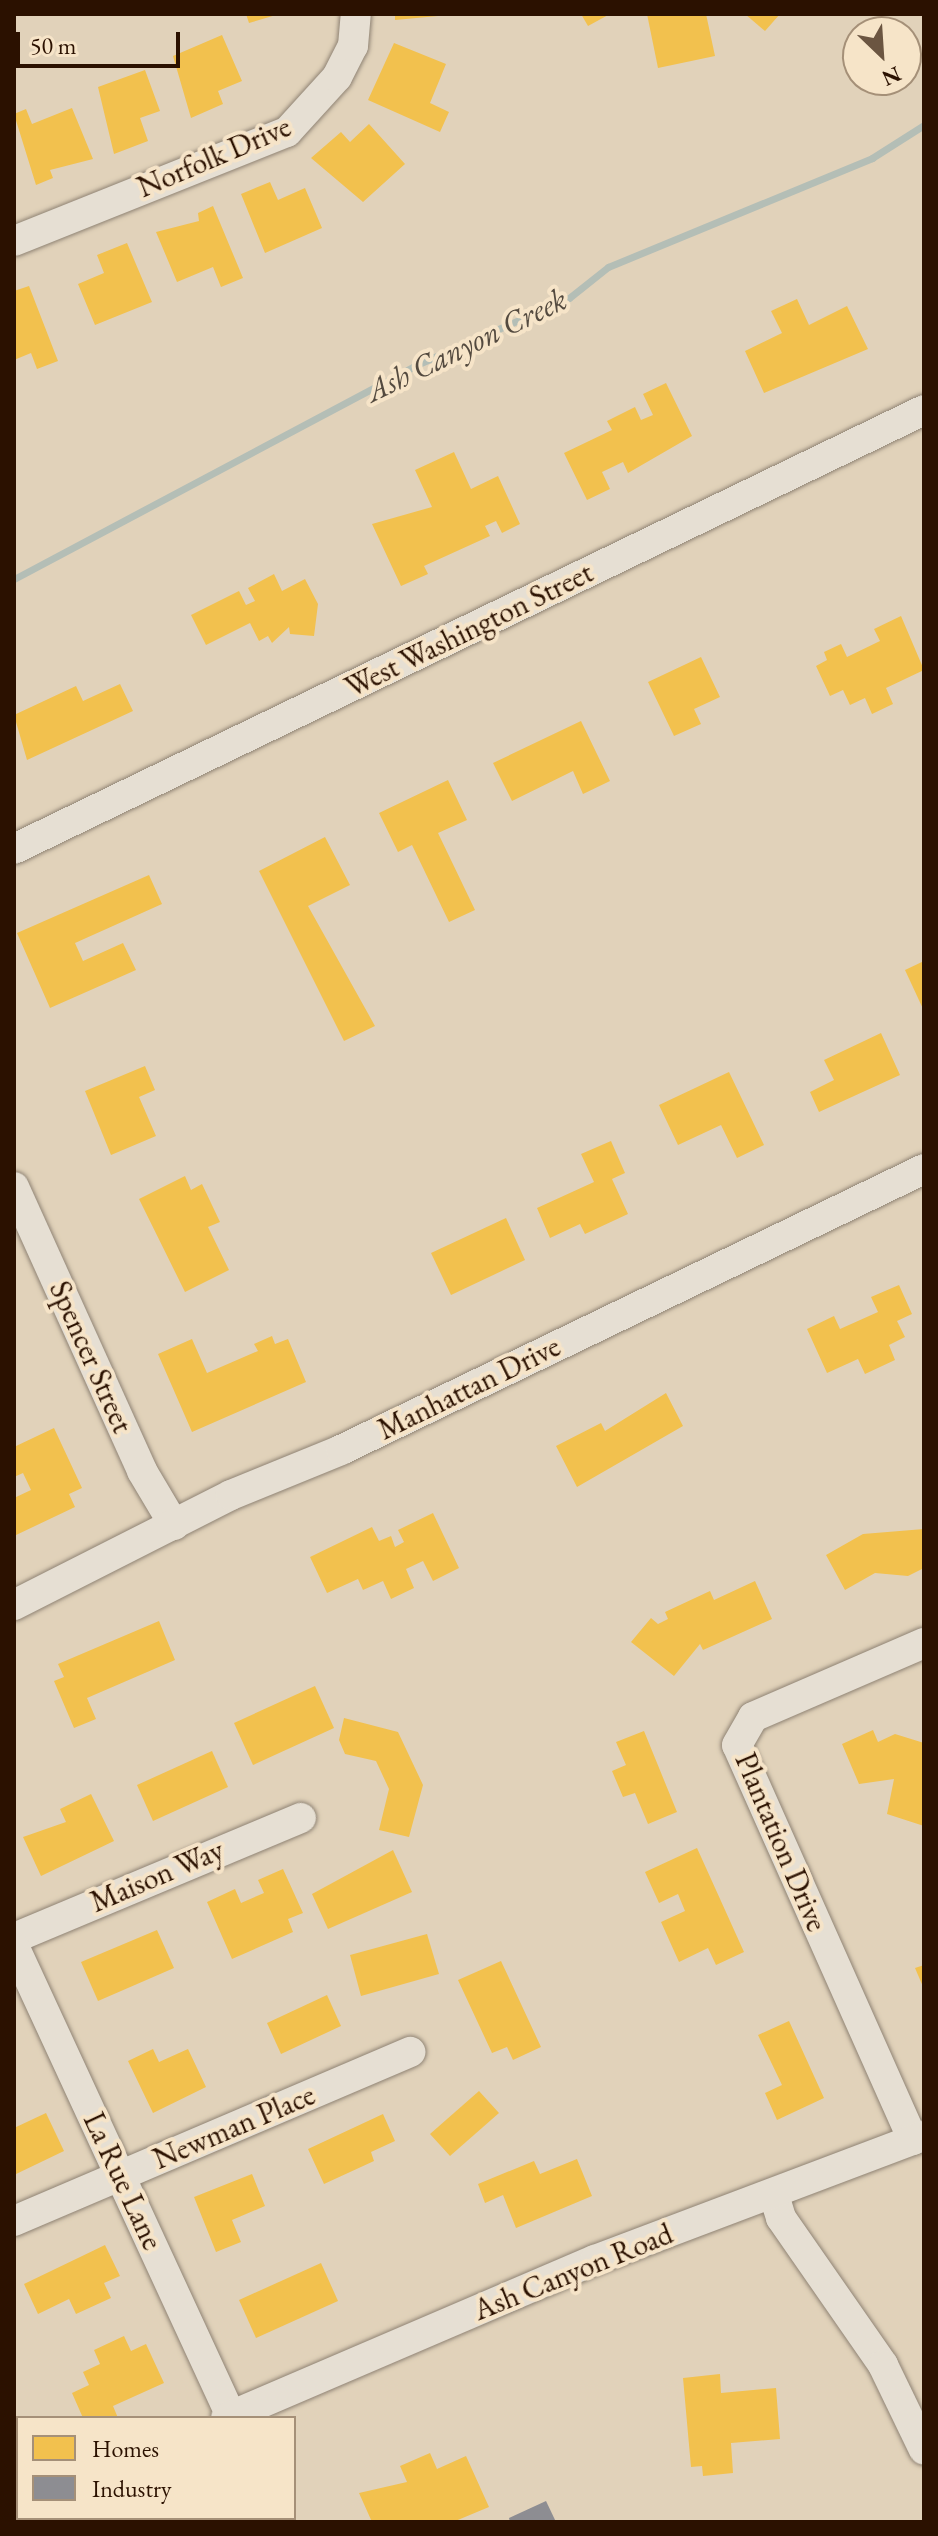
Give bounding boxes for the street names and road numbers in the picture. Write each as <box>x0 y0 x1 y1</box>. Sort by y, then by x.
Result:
street label: Norfolk Drive <box>132 109 296 205</box>
street label: West Washington Street <box>339 554 599 706</box>
street label: Spencer Street <box>42 1276 140 1438</box>
street label: Manhattan Drive <box>372 1328 566 1448</box>
street label: Plantation Drive <box>727 1747 835 1937</box>
street label: Maison Way <box>85 1832 229 1920</box>
street label: Newman Place <box>148 2077 320 2177</box>
street label: La Rue Lane <box>76 2107 170 2255</box>
street label: Ash Canyon Road <box>468 2216 678 2328</box>

